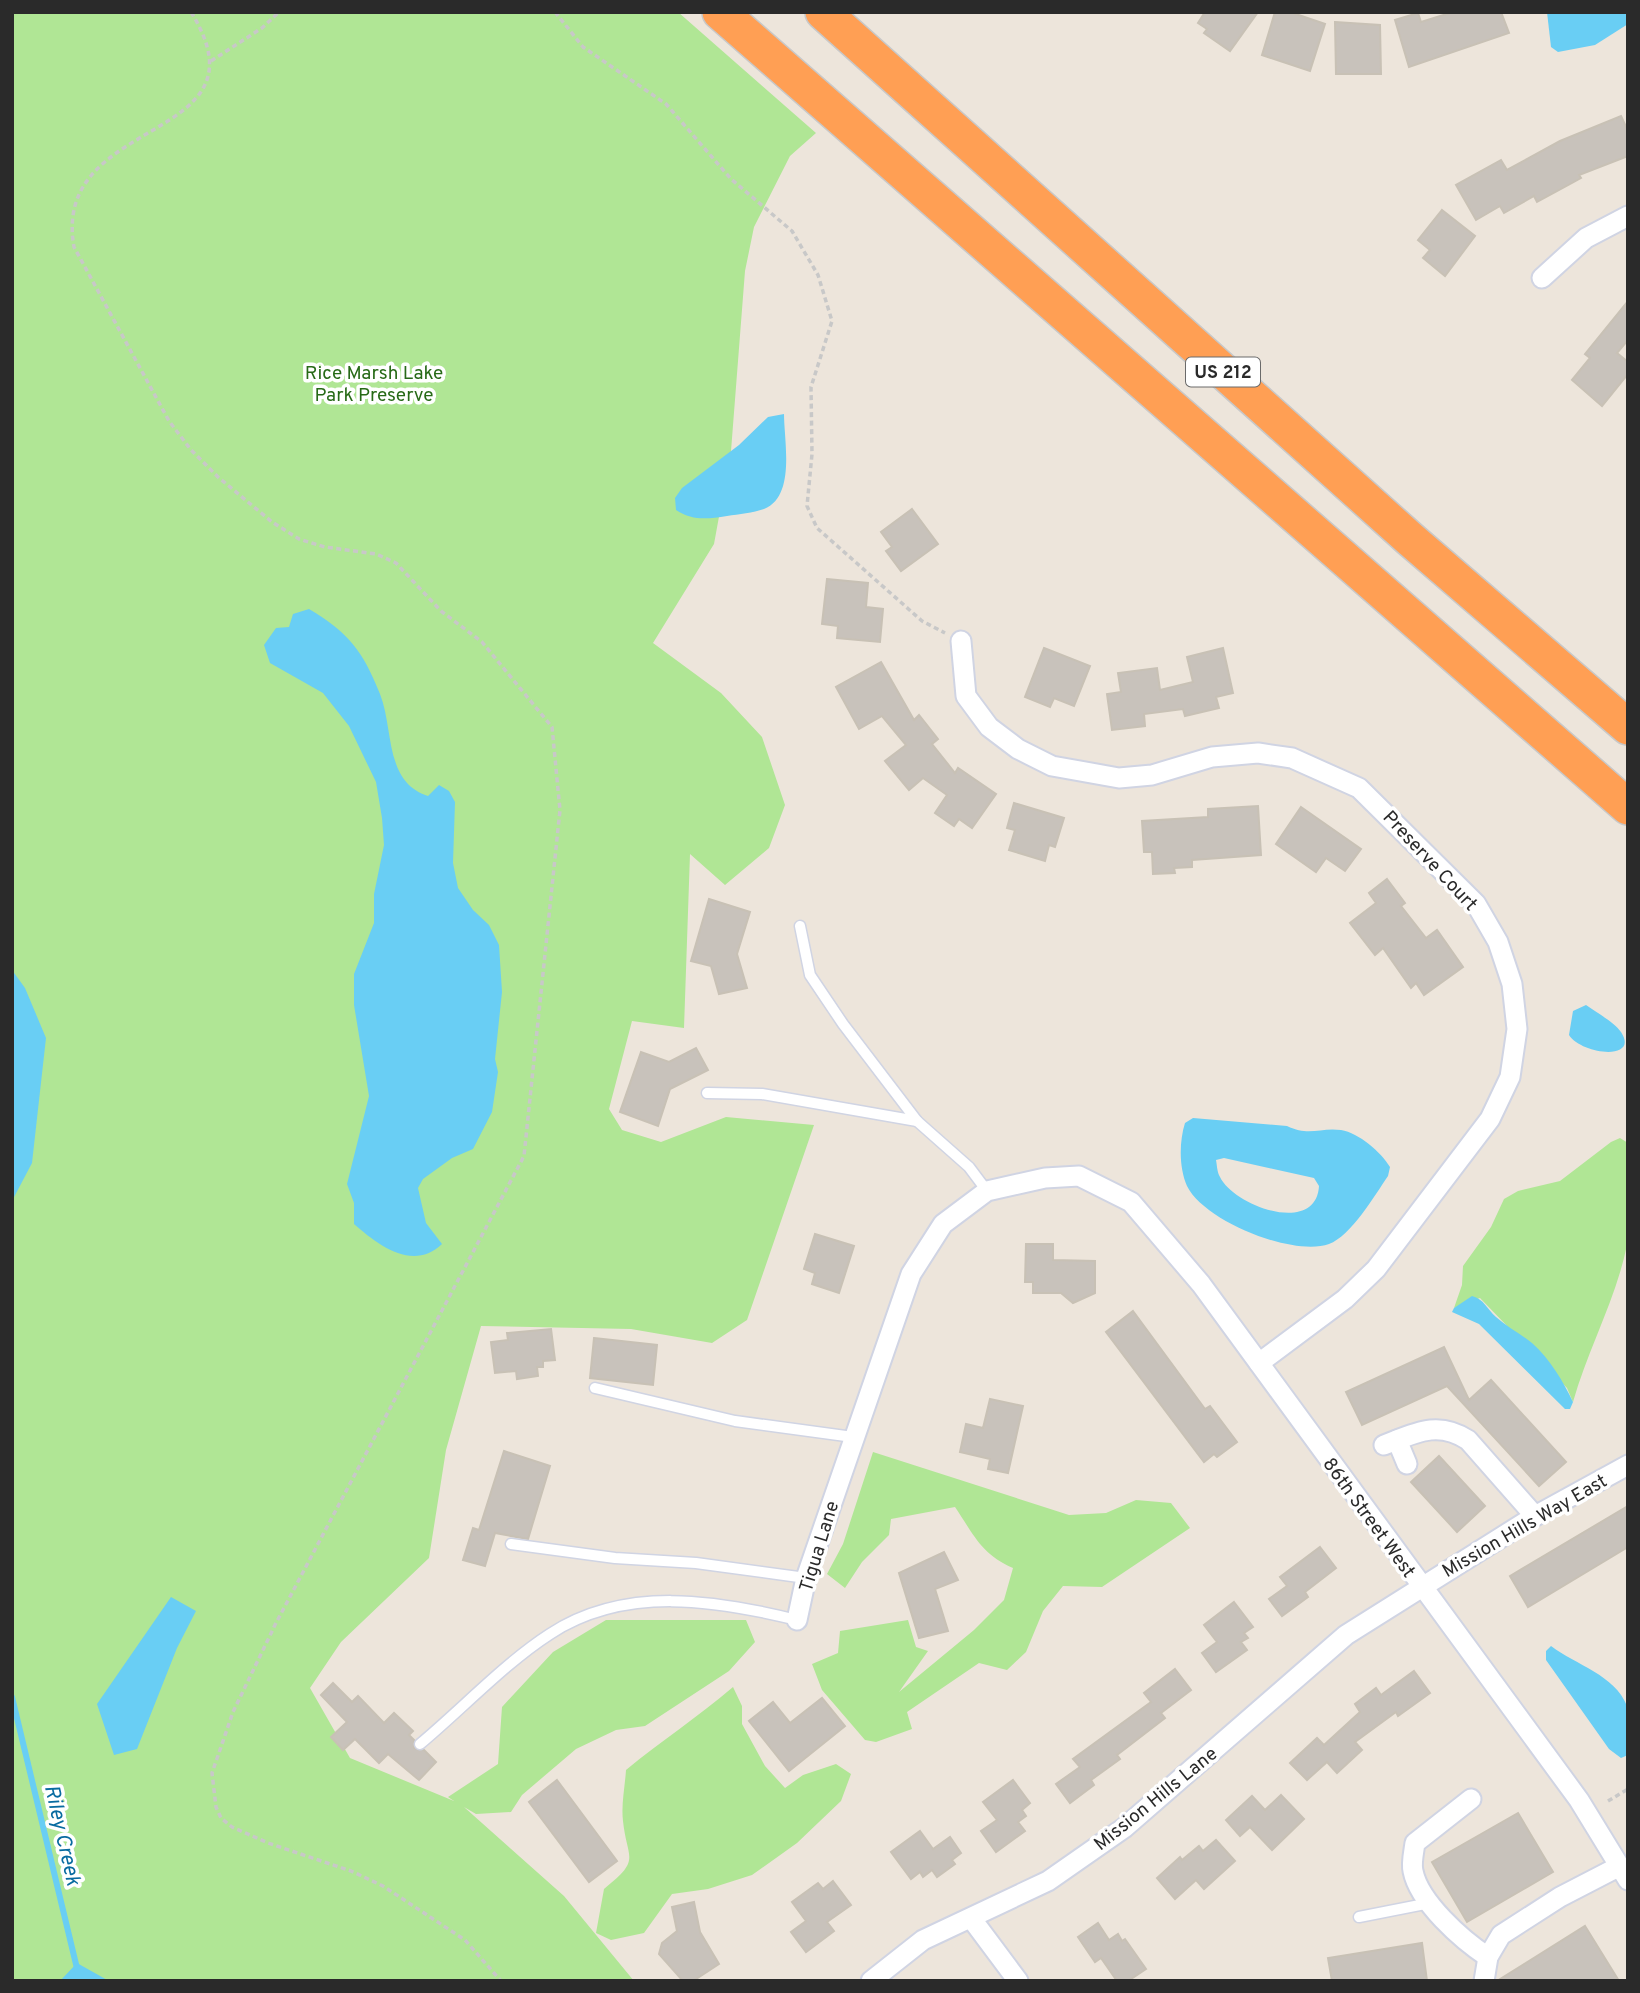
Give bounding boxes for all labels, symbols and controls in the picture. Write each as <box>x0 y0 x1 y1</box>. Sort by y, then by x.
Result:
road number: US 212 <box>1186 358 1260 386</box>
park label: Rice Marsh Lake Park Preserve <box>305 362 443 408</box>
street label: Preserve Court <box>1377 806 1482 917</box>
street label: 86th Street West <box>1317 1453 1420 1583</box>
street label: Mission Hills Way East <box>1438 1470 1612 1584</box>
street label: Tigua Lane <box>795 1498 845 1595</box>
street label: Mission Hills Lane <box>1090 1742 1223 1857</box>
water label: Riley Creek <box>37 1782 86 1889</box>

